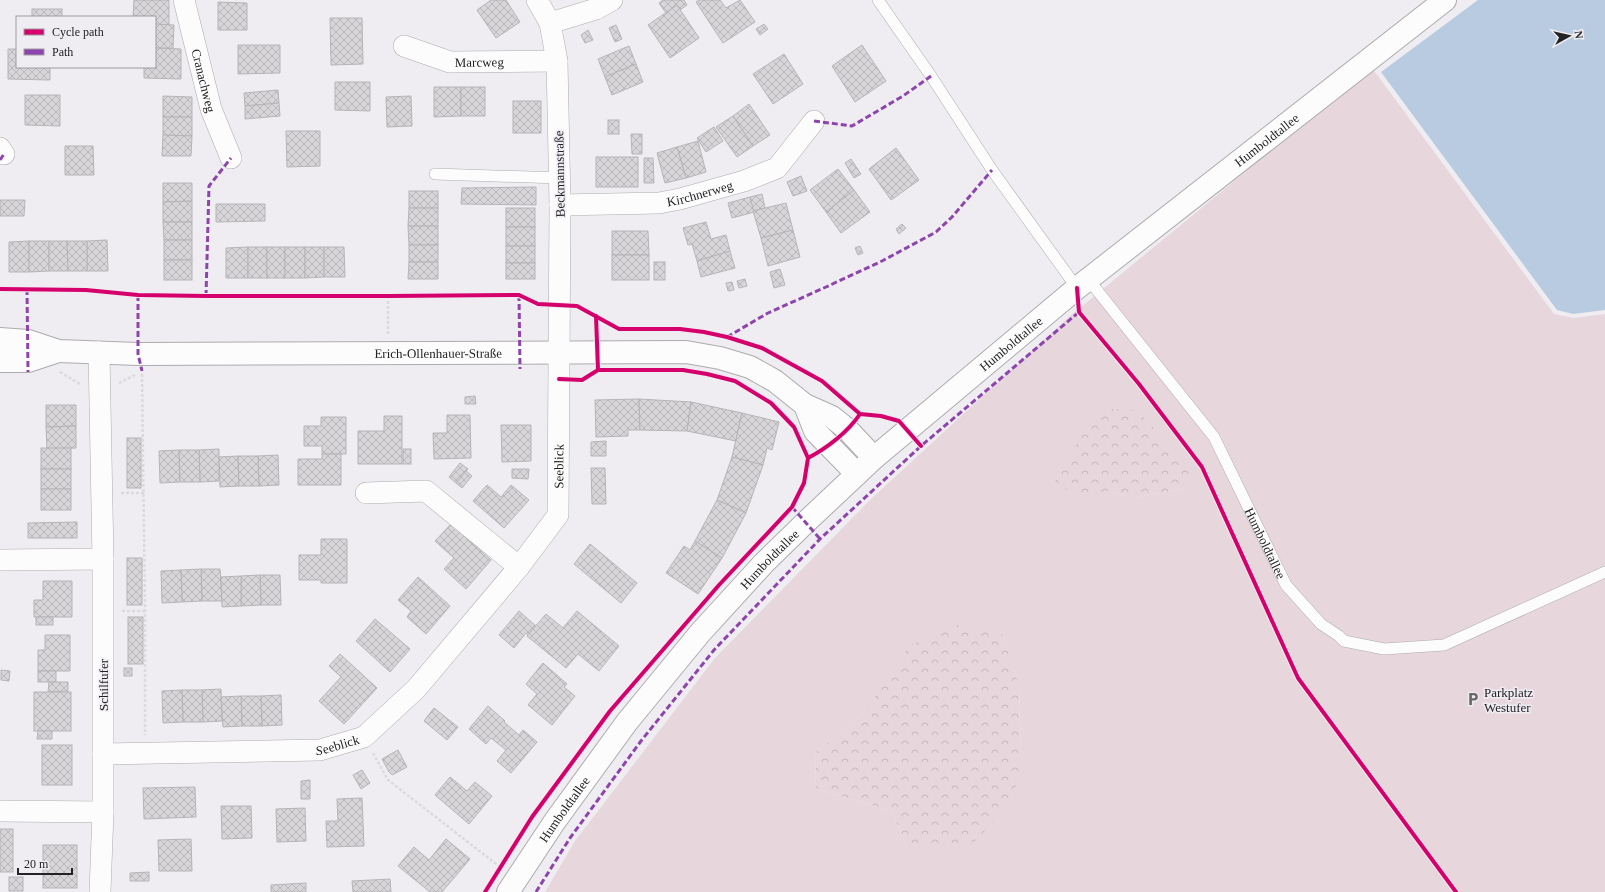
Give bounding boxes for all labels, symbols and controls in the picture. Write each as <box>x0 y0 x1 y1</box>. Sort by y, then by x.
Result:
legend <box>16 16 156 68</box>
north arrow <box>1549 16 1589 56</box>
text: Cycle path <box>52 25 104 39</box>
text: N <box>1572 30 1585 39</box>
text: Path <box>52 45 73 59</box>
street label: Cranachweg <box>188 47 219 115</box>
street label: Marcweg <box>455 54 504 70</box>
street label: Humboldtallee <box>1232 110 1302 170</box>
street label: Beckmannstraße <box>551 130 568 217</box>
street label: Kirchnerweg <box>666 177 735 209</box>
street label: Humboldtallee <box>977 313 1046 374</box>
street label: Erich-Ollenhauer-Straße <box>374 346 502 361</box>
street label: Seeblick <box>551 443 566 489</box>
street label: Humboldtallee <box>1241 505 1289 582</box>
street label: Humboldtallee <box>737 526 802 592</box>
street label: Schilfufer <box>96 658 111 711</box>
place label: Parkplatz Westufer <box>1484 685 1533 715</box>
parking icon: Parkplatz Westufer <box>1465 691 1481 707</box>
street label: Seeblick <box>315 732 361 758</box>
street label: Humboldtallee <box>536 773 593 845</box>
scale bar <box>18 850 72 876</box>
text: 20 m <box>24 857 49 871</box>

